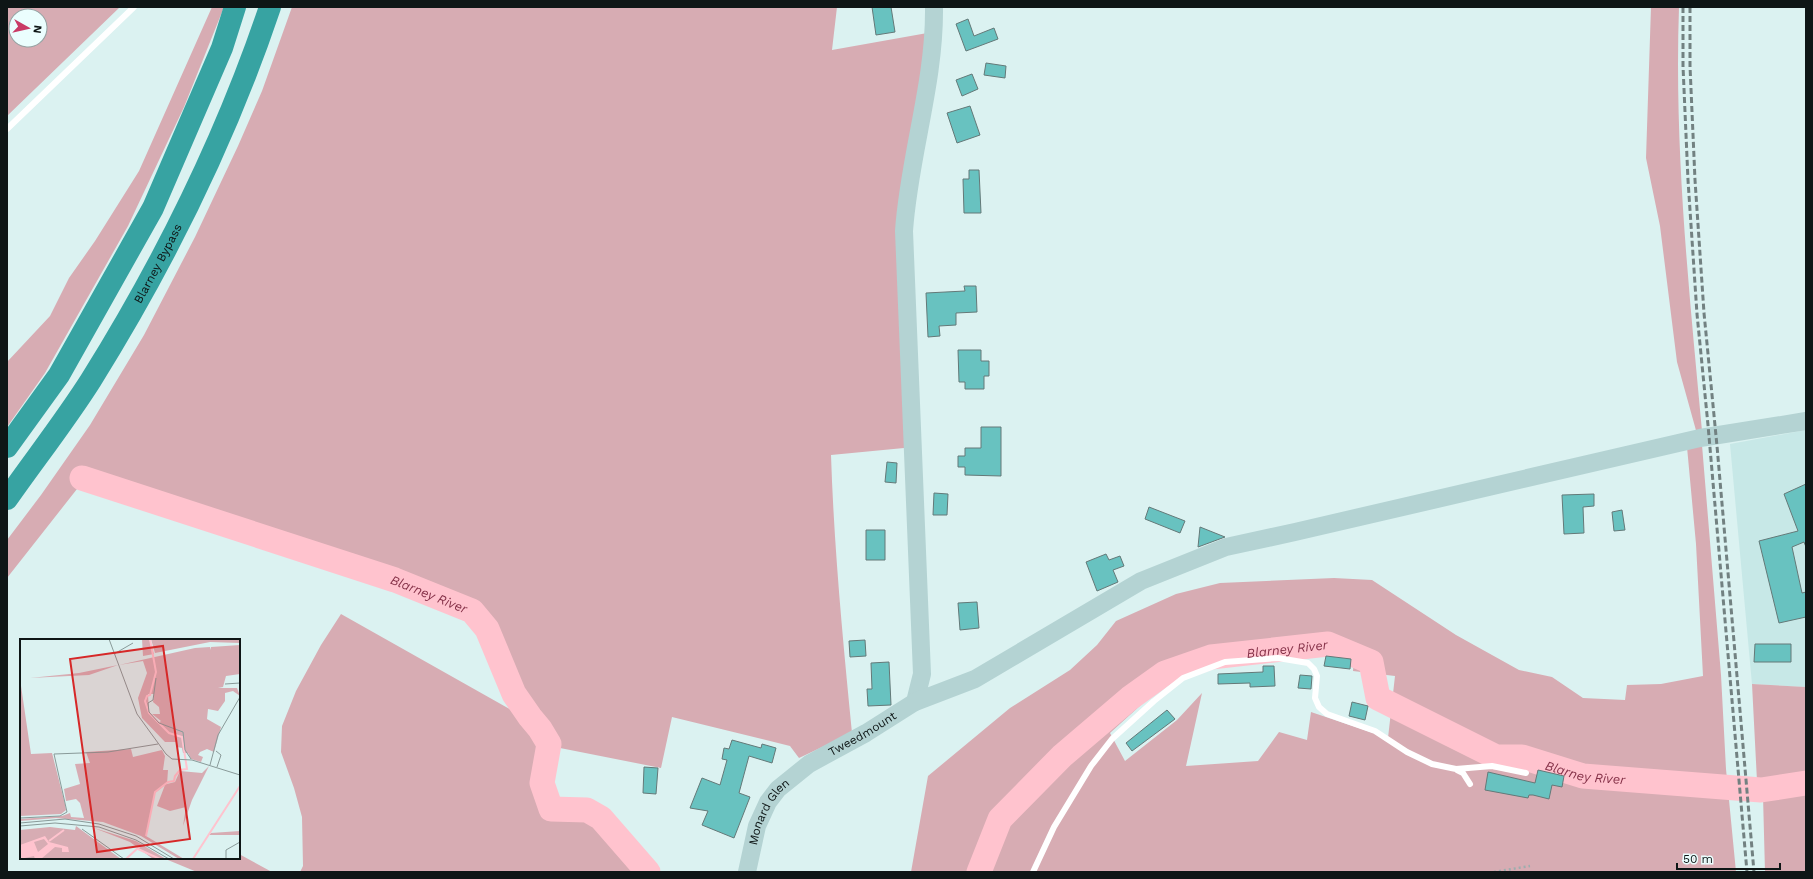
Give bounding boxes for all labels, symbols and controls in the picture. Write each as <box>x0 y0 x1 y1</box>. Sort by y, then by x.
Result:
north arrow <box>8 8 48 48</box>
text: N <box>30 24 44 34</box>
street label: Blarney Bypass <box>131 221 185 306</box>
water label: Blarney River <box>388 572 470 617</box>
water label: Blarney River <box>1246 637 1329 661</box>
inset map <box>20 639 240 859</box>
street label: Tweedmount <box>826 709 899 759</box>
water label: Blarney River <box>1543 758 1627 787</box>
street label: Monard Glen <box>746 776 792 846</box>
scale bar <box>1677 845 1780 871</box>
text: 50 m <box>1683 852 1713 866</box>

